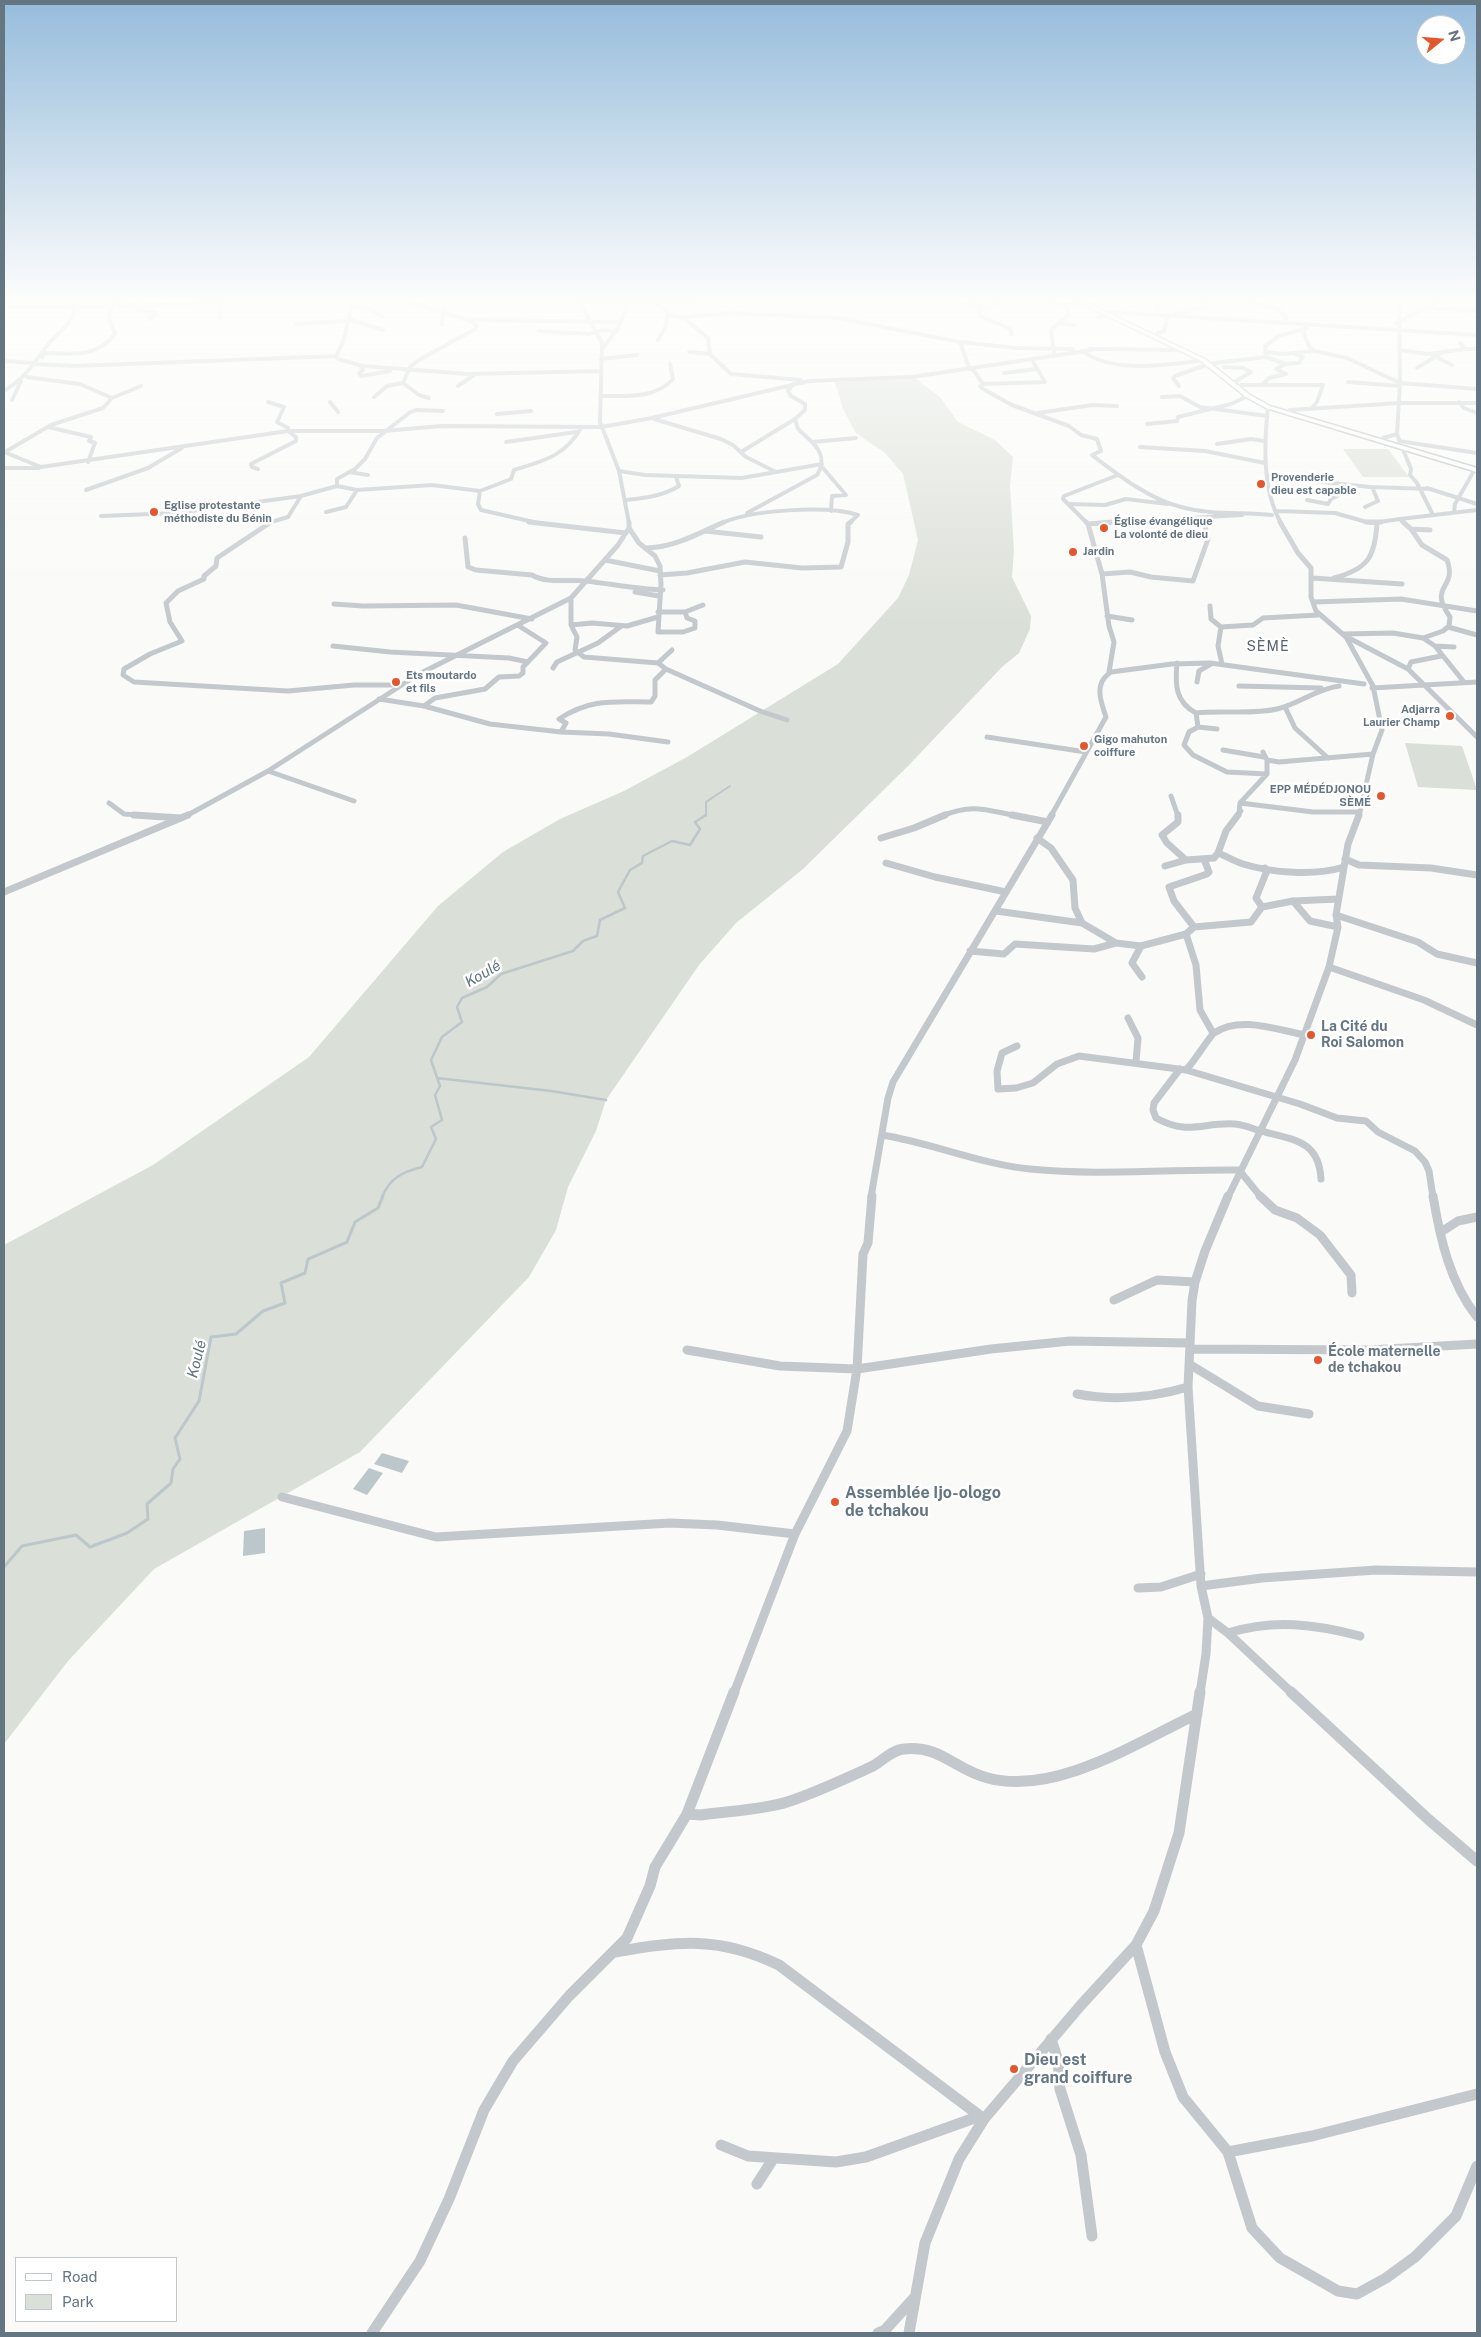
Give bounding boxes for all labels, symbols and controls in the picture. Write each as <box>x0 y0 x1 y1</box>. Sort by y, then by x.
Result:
north arrow <box>1416 15 1466 65</box>
text: N <box>1445 28 1464 43</box>
place label: Provenderie dieu est capable <box>1271 471 1357 497</box>
marker: Provenderie dieu est capable <box>1255 478 1267 490</box>
place label: Eglise protestante méthodiste du Bénin <box>164 499 272 525</box>
marker: Eglise protestante méthodiste du Bénin <box>148 506 160 518</box>
place label: Église évangélique La volonté de dieu <box>1114 515 1213 541</box>
marker: Église évangélique La volonté de dieu <box>1098 522 1110 534</box>
place label: Jardin <box>1083 545 1114 559</box>
marker: Jardin <box>1067 546 1079 558</box>
district label: SÈMÈ <box>1246 639 1290 655</box>
place label: Ets moutardo et fils <box>406 669 477 695</box>
marker: Ets moutardo et fils <box>390 676 402 688</box>
place label: Adjarra Laurier Champ <box>1363 703 1440 729</box>
marker: Adjarra Laurier Champ <box>1444 710 1456 722</box>
place label: Gigo mahuton coiffure <box>1094 733 1167 759</box>
marker: Gigo mahuton coiffure <box>1078 740 1090 752</box>
place label: EPP MÉDÉDJONOU SÈMÉ <box>1270 783 1371 809</box>
marker: EPP MÉDÉDJONOU SÈMÉ <box>1375 790 1387 802</box>
water label: Koulé <box>462 957 504 991</box>
place label: La Cité du Roi Salomon <box>1321 1019 1404 1052</box>
marker: La Cité du Roi Salomon <box>1305 1029 1317 1041</box>
water label: Koulé <box>184 1338 210 1380</box>
place label: École maternelle de tchakou <box>1328 1344 1441 1376</box>
marker: École maternelle de tchakou <box>1312 1354 1324 1366</box>
place label: Assemblée Ijo-ologo de tchakou <box>845 1483 1001 1521</box>
marker: Assemblée Ijo-ologo de tchakou <box>829 1496 841 1508</box>
place label: Dieu est grand coiffure <box>1024 2050 1132 2088</box>
marker: Dieu est grand coiffure <box>1008 2063 1020 2075</box>
legend <box>15 2257 178 2322</box>
text: Road <box>62 2268 98 2285</box>
text: Park <box>62 2293 94 2310</box>

